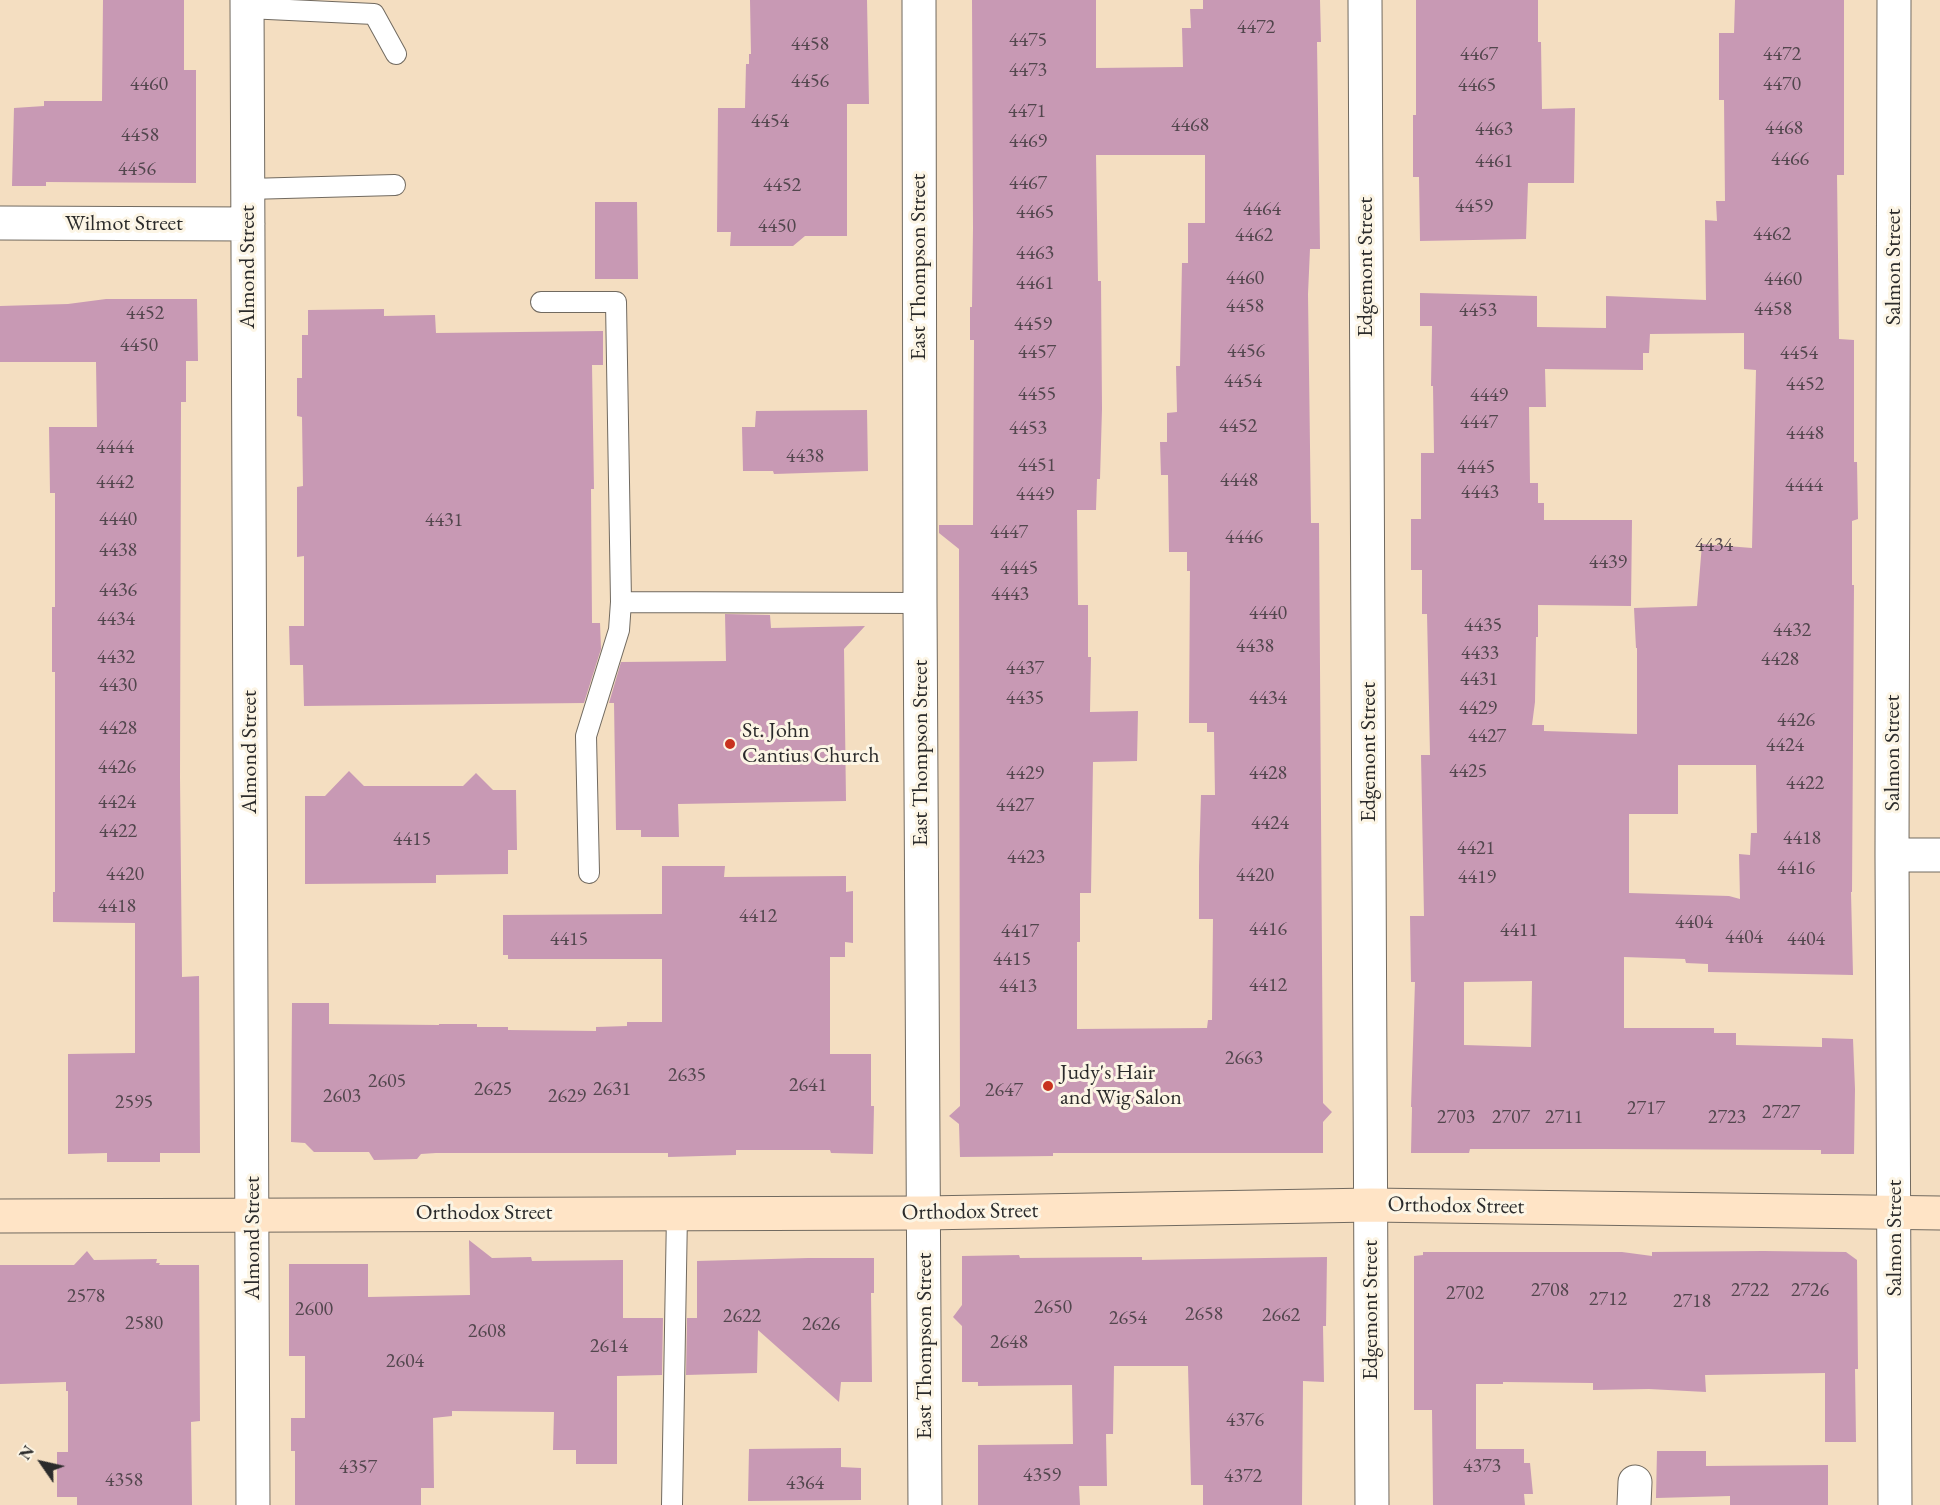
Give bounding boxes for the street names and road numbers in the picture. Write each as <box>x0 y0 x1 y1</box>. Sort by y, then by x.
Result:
street label: East Thompson Street <box>906 174 932 360</box>
street label: Edgemont Street <box>1353 197 1379 337</box>
street label: Almond Street <box>235 205 261 329</box>
street label: Salmon Street <box>1881 209 1907 325</box>
street label: Wilmot Street <box>65 211 183 237</box>
street label: East Thompson Street <box>908 660 934 846</box>
street label: Edgemont Street <box>1356 682 1382 822</box>
street label: Almond Street <box>237 690 263 814</box>
street label: Salmon Street <box>1880 695 1906 811</box>
street label: Almond Street <box>240 1176 266 1300</box>
street label: Salmon Street <box>1882 1180 1908 1296</box>
street label: Orthodox Street <box>1387 1192 1525 1220</box>
street label: Orthodox Street <box>901 1198 1039 1226</box>
street label: Orthodox Street <box>416 1200 552 1226</box>
street label: Edgemont Street <box>1358 1240 1384 1380</box>
street label: East Thompson Street <box>912 1253 938 1439</box>

